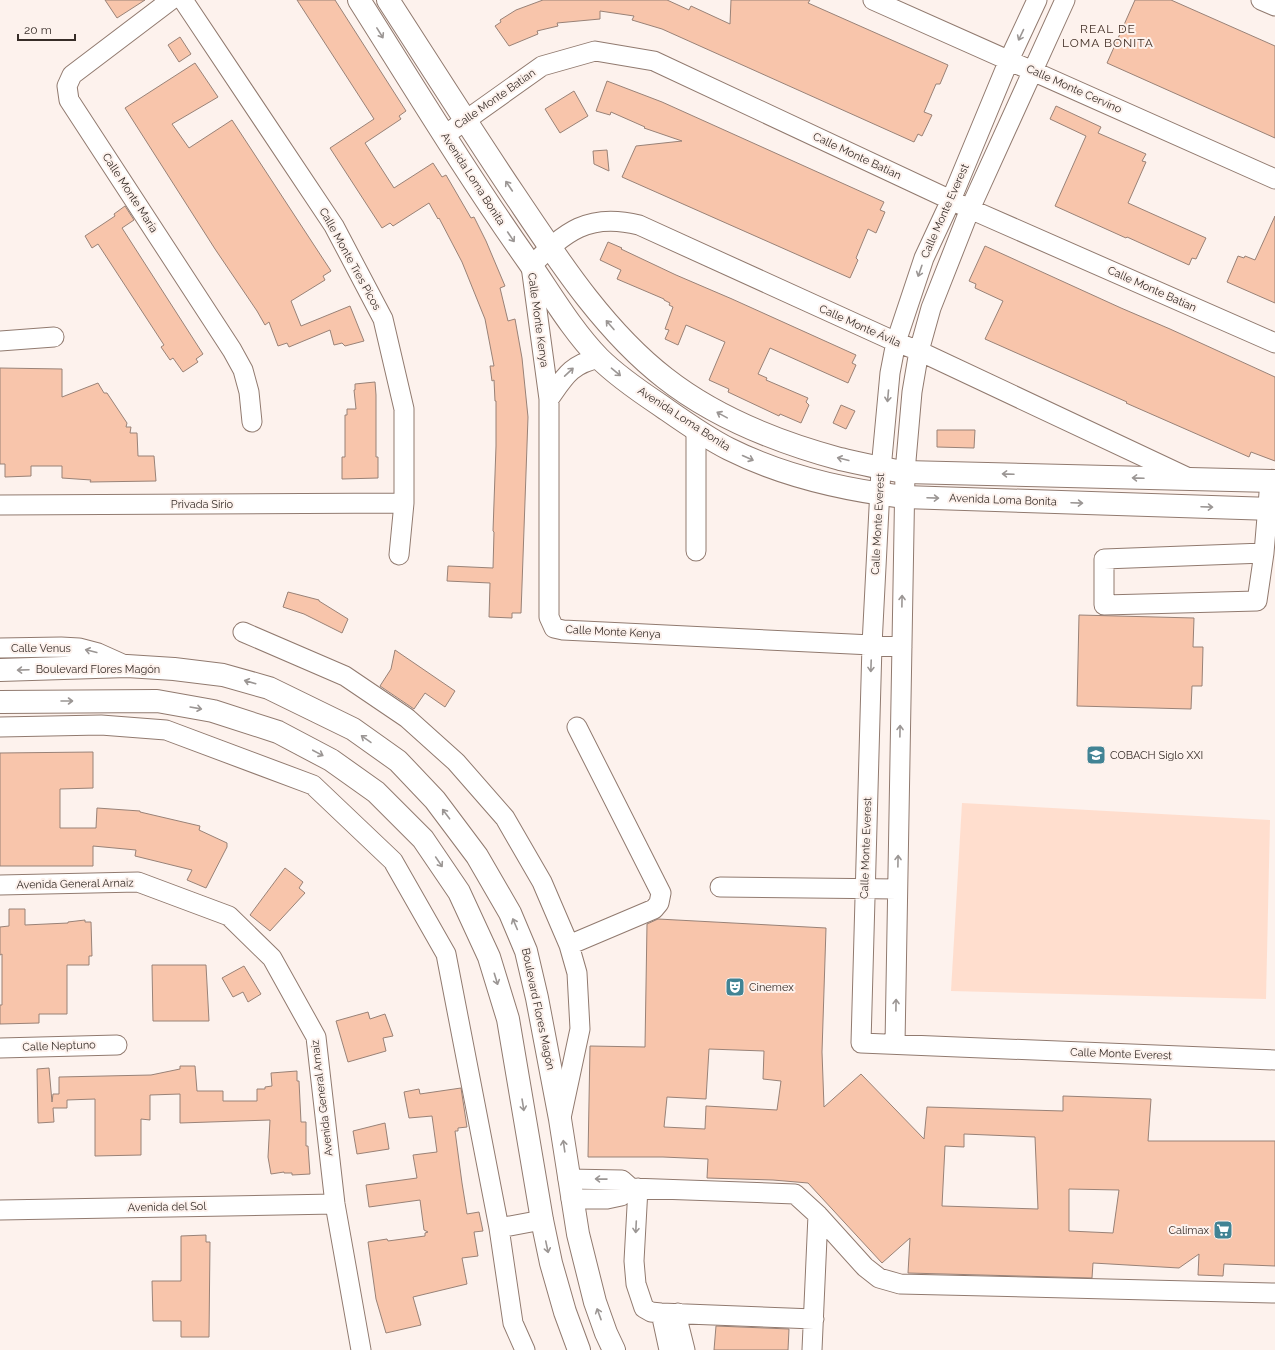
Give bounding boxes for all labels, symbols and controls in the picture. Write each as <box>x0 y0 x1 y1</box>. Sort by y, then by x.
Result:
scale bar <box>18 16 75 42</box>
district label: REAL DE LOMA BONITA <box>1062 22 1154 50</box>
text: 20 m <box>24 23 52 37</box>
one-way arrow <box>376 27 384 38</box>
one-way arrow <box>1017 29 1024 41</box>
street label: Calle Monte Cervino <box>1024 62 1124 116</box>
street label: Calle Monte Batian <box>452 66 538 132</box>
street label: Avenida Loma Bonita <box>438 130 508 228</box>
street label: Calle Monte Batian <box>811 130 903 182</box>
street label: Calle Monte María <box>100 151 160 235</box>
street label: Calle Monte Everest <box>918 162 972 260</box>
one-way arrow <box>505 181 513 192</box>
street label: Calle Monte Tres Picos <box>316 206 384 312</box>
one-way arrow <box>507 231 515 242</box>
one-way arrow <box>915 264 923 276</box>
street label: Calle Monte Batian <box>1106 264 1198 314</box>
street label: Calle Monte Kenya <box>525 272 551 368</box>
street label: Calle Monte Ávila <box>817 301 903 350</box>
one-way arrow <box>606 320 615 331</box>
one-way arrow <box>564 367 574 376</box>
one-way arrow <box>611 367 621 376</box>
street label: Avenida Loma Bonita <box>635 384 733 454</box>
one-way arrow <box>884 389 891 402</box>
one-way arrow <box>716 411 728 418</box>
one-way arrow <box>742 454 754 462</box>
one-way arrow <box>837 455 850 463</box>
one-way arrow <box>1002 471 1015 478</box>
street label: Calle Monte Everest <box>869 472 887 575</box>
one-way arrow <box>1132 474 1145 482</box>
street label: Avenida Loma Bonita <box>949 492 1057 508</box>
one-way arrow <box>926 494 939 502</box>
street label: Privada Sirio <box>171 498 234 511</box>
one-way arrow <box>1070 499 1083 506</box>
one-way arrow <box>1200 503 1213 511</box>
one-way arrow <box>899 595 906 608</box>
street label: Calle Monte Kenya <box>565 623 661 641</box>
street label: Calle Venus <box>11 642 71 655</box>
one-way arrow <box>85 647 98 654</box>
one-way arrow <box>868 659 875 672</box>
street label: Boulevard Flores Magón <box>36 663 160 676</box>
one-way arrow <box>17 666 30 673</box>
one-way arrow <box>243 678 256 685</box>
one-way arrow <box>60 697 73 705</box>
one-way arrow <box>189 704 202 712</box>
one-way arrow <box>896 725 904 738</box>
one-way arrow <box>361 735 372 743</box>
school or university icon: COBACH Siglo XXI <box>1085 744 1107 766</box>
place label: COBACH Siglo XXI <box>1110 749 1203 762</box>
one-way arrow <box>311 750 323 758</box>
street label: Calle Monte Everest <box>858 797 874 899</box>
one-way arrow <box>442 809 450 820</box>
one-way arrow <box>894 855 902 868</box>
one-way arrow <box>435 856 443 867</box>
street label: Avenida General Arnaiz <box>16 876 134 892</box>
one-way arrow <box>511 919 518 931</box>
street label: Boulevard Flores Magón <box>519 947 557 1071</box>
one-way arrow <box>493 972 500 985</box>
theatre icon: Cinemex <box>724 976 746 998</box>
place label: Cinemex <box>749 981 794 994</box>
one-way arrow <box>892 999 899 1012</box>
street label: Calle Neptuno <box>22 1038 96 1054</box>
street label: Avenida General Arnaiz <box>308 1038 336 1157</box>
street label: Calle Monte Everest <box>1070 1046 1172 1062</box>
one-way arrow <box>519 1099 527 1112</box>
one-way arrow <box>560 1140 568 1153</box>
one-way arrow <box>595 1175 608 1183</box>
street label: Avenida del Sol <box>128 1200 206 1214</box>
supermarket icon: Calimax <box>1212 1219 1234 1241</box>
one-way arrow <box>632 1220 640 1233</box>
place label: Calimax <box>1168 1224 1209 1237</box>
one-way arrow <box>544 1240 552 1253</box>
one-way arrow <box>595 1308 603 1320</box>

